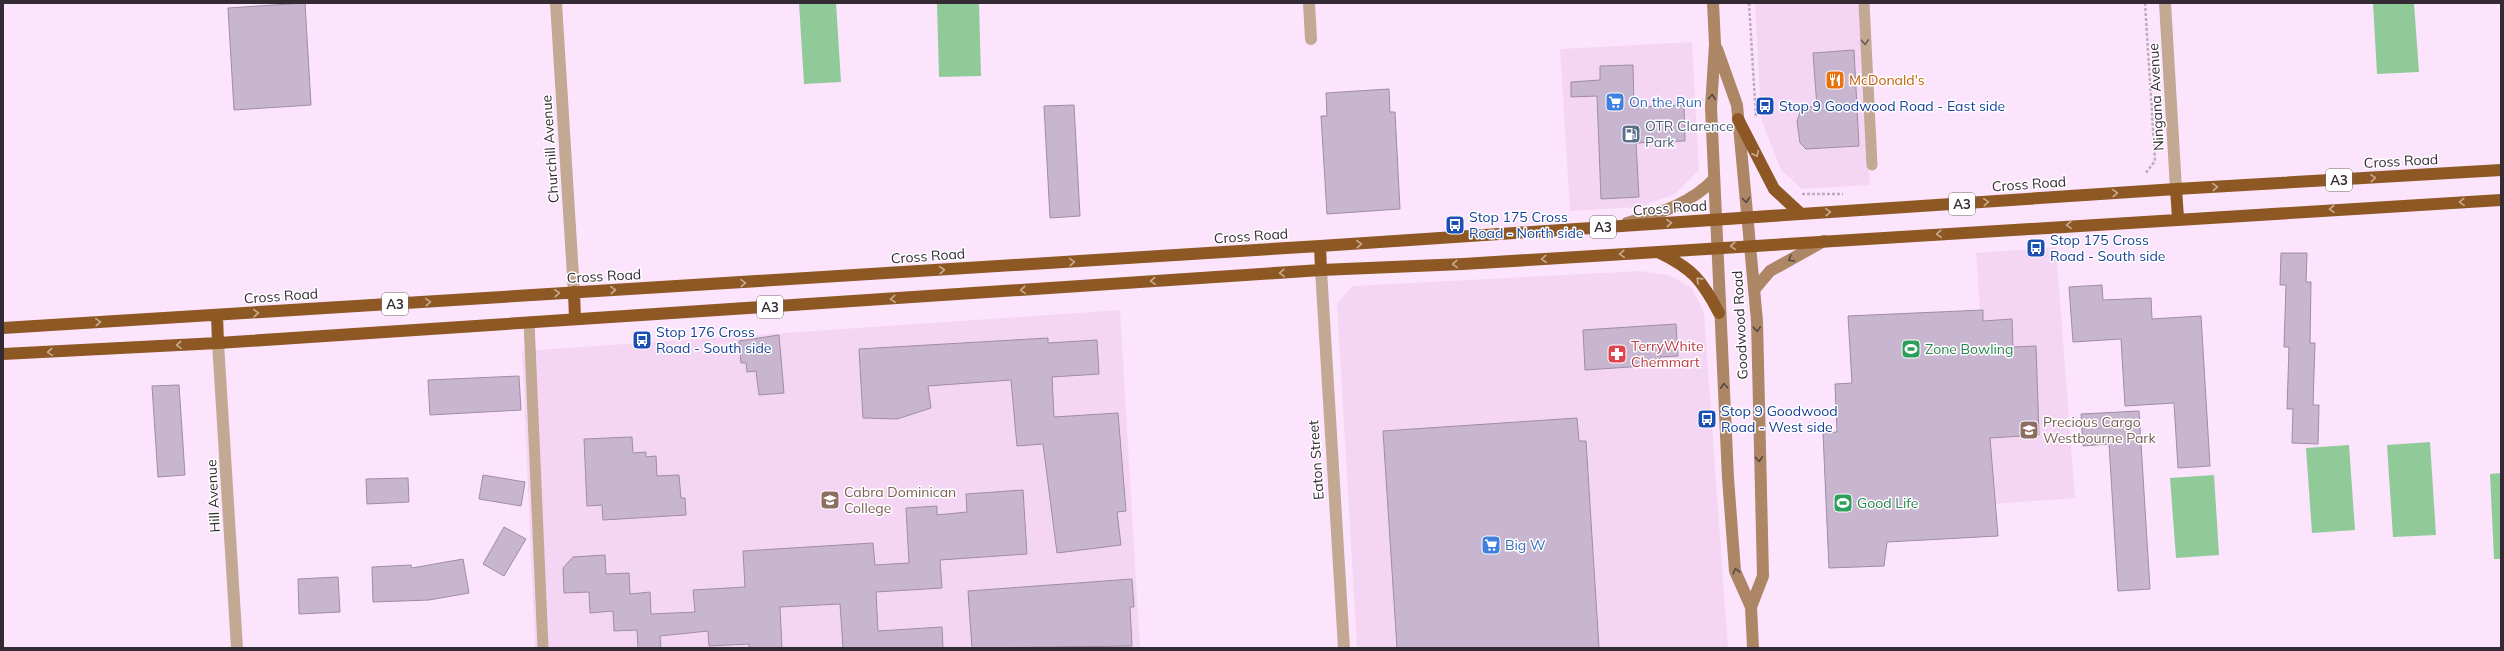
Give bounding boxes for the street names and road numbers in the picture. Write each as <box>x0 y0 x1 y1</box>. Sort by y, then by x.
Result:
street label: Ningana Avenue <box>2144 43 2168 151</box>
street label: Churchill Avenue <box>537 94 563 204</box>
street label: Cross Road <box>2363 150 2439 172</box>
road number: A3 <box>2326 169 2352 191</box>
street label: Cross Road <box>1991 172 2067 196</box>
road number: A3 <box>1949 193 1975 215</box>
street label: Cross Road <box>1632 196 1708 220</box>
road number: A3 <box>1590 216 1616 238</box>
street label: Cross Road <box>1213 224 1289 248</box>
street label: Cross Road <box>890 244 966 268</box>
street label: Cross Road <box>566 265 642 287</box>
street label: Goodwood Road <box>1728 270 1752 380</box>
street label: Cross Road <box>243 284 319 308</box>
road number: A3 <box>382 293 408 315</box>
road number: A3 <box>757 296 783 318</box>
street label: Eaton Street <box>1304 419 1328 500</box>
street label: Hill Avenue <box>202 459 224 533</box>

